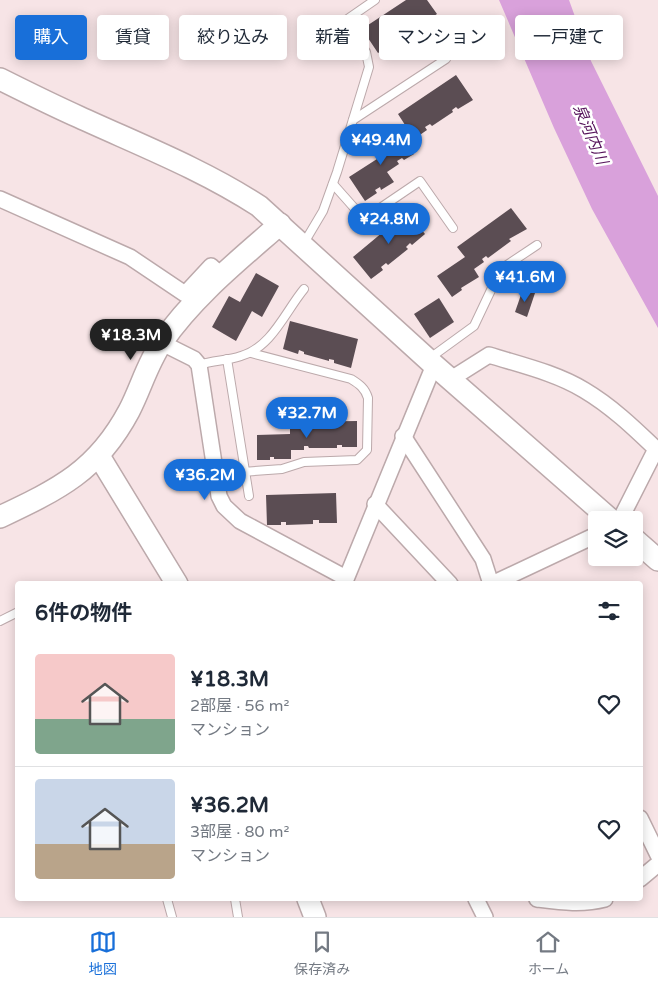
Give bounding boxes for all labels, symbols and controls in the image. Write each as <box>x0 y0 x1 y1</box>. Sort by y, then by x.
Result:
chip: 購入 <box>15 15 87 60</box>
chip: 賃貸 <box>97 15 169 60</box>
chip: 絞り込み <box>179 15 287 60</box>
chip: 新着 <box>297 15 369 60</box>
chip: マンション <box>379 15 505 60</box>
chip: 一戸建て <box>515 15 623 60</box>
water label: 泉河内川 <box>568 101 613 170</box>
pin: ¥49.4M <box>340 124 422 166</box>
text: ¥49.4M <box>351 130 411 150</box>
pin: ¥24.8M <box>348 202 430 245</box>
text: ¥24.8M <box>359 209 419 229</box>
pin: ¥41.6M <box>484 260 566 303</box>
text: ¥41.6M <box>495 267 555 287</box>
pin: ¥18.3M <box>90 318 172 361</box>
text: ¥18.3M <box>101 325 161 345</box>
pin: ¥32.7M <box>266 396 348 439</box>
text: ¥32.7M <box>277 403 337 423</box>
pin: ¥36.2M <box>164 458 246 501</box>
text: ¥36.2M <box>175 465 235 485</box>
map controls <box>588 511 643 566</box>
button: layers <box>588 511 643 566</box>
icon: filters <box>595 597 623 625</box>
text: 6件の物件 <box>35 601 132 626</box>
text: ¥18.3M <box>190 667 269 692</box>
icon: home <box>75 674 135 734</box>
icon: heart <box>595 690 623 718</box>
text: 2部屋 · 56 m² <box>190 696 289 716</box>
text: マンション <box>190 720 270 740</box>
text: ¥36.2M <box>190 793 269 818</box>
icon: home <box>75 799 135 859</box>
icon: heart <box>595 815 623 843</box>
text: 3部屋 · 80 m² <box>190 822 289 842</box>
text: マンション <box>190 846 270 866</box>
tab: 地図 <box>89 928 117 978</box>
tab: 保存済み <box>294 928 350 978</box>
tab: ホーム <box>528 928 569 978</box>

